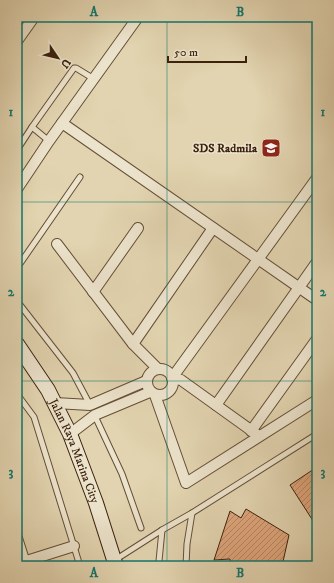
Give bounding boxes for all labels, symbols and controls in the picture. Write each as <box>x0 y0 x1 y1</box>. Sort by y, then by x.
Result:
text: A <box>89 4 99 20</box>
text: B <box>236 4 244 20</box>
north arrow <box>38 38 78 78</box>
scale bar <box>168 38 246 64</box>
text: 50 m <box>174 45 198 60</box>
text: U <box>57 56 74 71</box>
text: 1 <box>9 104 14 120</box>
text: 1 <box>321 104 326 120</box>
school or university icon: SDS Radmila <box>260 137 282 159</box>
place label: SDS Radmila <box>193 141 258 156</box>
text: 2 <box>8 284 15 300</box>
text: 2 <box>320 284 327 300</box>
street label: Jalan Raya Marina City <box>45 395 102 506</box>
text: 3 <box>9 464 14 480</box>
text: 3 <box>321 464 326 480</box>
text: A <box>89 565 99 581</box>
text: B <box>236 565 244 581</box>

